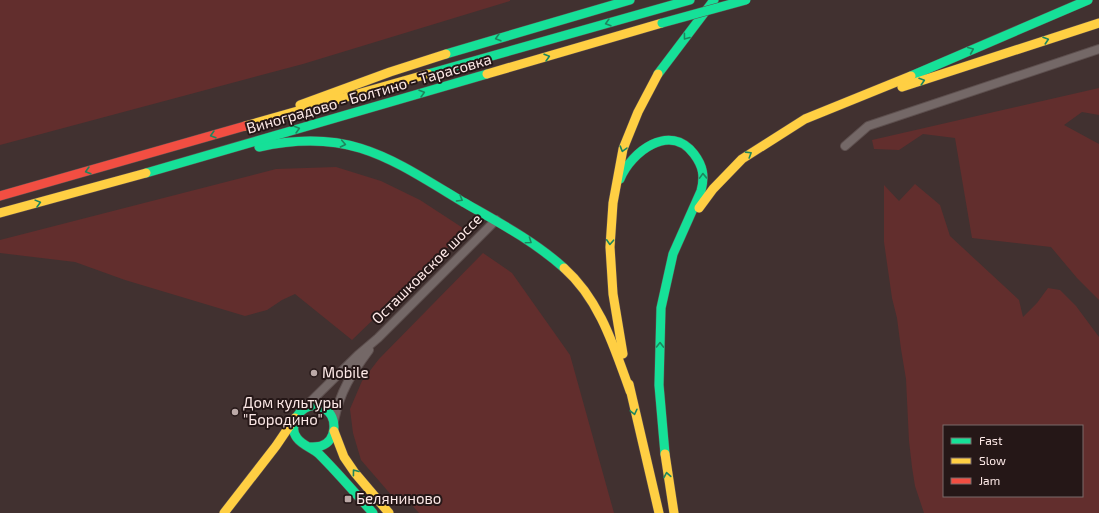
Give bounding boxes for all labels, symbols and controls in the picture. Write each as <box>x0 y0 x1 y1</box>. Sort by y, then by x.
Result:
one-way arrow <box>604 18 611 27</box>
one-way arrow <box>683 32 690 39</box>
one-way arrow <box>495 33 502 42</box>
one-way arrow <box>1042 36 1049 45</box>
one-way arrow <box>966 47 974 55</box>
street label: Виноградово - Болтино - Тарасовка <box>244 49 493 137</box>
one-way arrow <box>543 53 550 62</box>
one-way arrow <box>919 77 926 85</box>
one-way arrow <box>418 89 425 98</box>
one-way arrow <box>294 125 301 134</box>
one-way arrow <box>210 130 217 139</box>
one-way arrow <box>340 139 347 147</box>
one-way arrow <box>619 146 628 153</box>
one-way arrow <box>745 152 752 159</box>
one-way arrow <box>85 166 92 175</box>
one-way arrow <box>699 173 707 179</box>
one-way arrow <box>456 195 463 202</box>
one-way arrow <box>34 199 41 208</box>
street label: Осташковское шоссе <box>367 209 485 327</box>
one-way arrow <box>524 236 531 243</box>
one-way arrow <box>606 239 614 245</box>
one-way arrow <box>656 342 664 348</box>
place label: Mobile <box>322 363 368 381</box>
marker: Mobile <box>309 368 319 378</box>
place label: Дом культуры "Бородино" <box>243 393 342 428</box>
marker: Дом культуры "Бородино" <box>230 407 240 417</box>
one-way arrow <box>630 409 638 415</box>
legend <box>943 425 1083 497</box>
text: Fast <box>979 433 1003 447</box>
text: Slow <box>979 453 1006 467</box>
one-way arrow <box>353 470 360 477</box>
one-way arrow <box>664 471 672 478</box>
text: Jam <box>979 473 1000 487</box>
place label: Беляниново <box>356 489 441 507</box>
marker: Беляниново <box>343 494 353 504</box>

